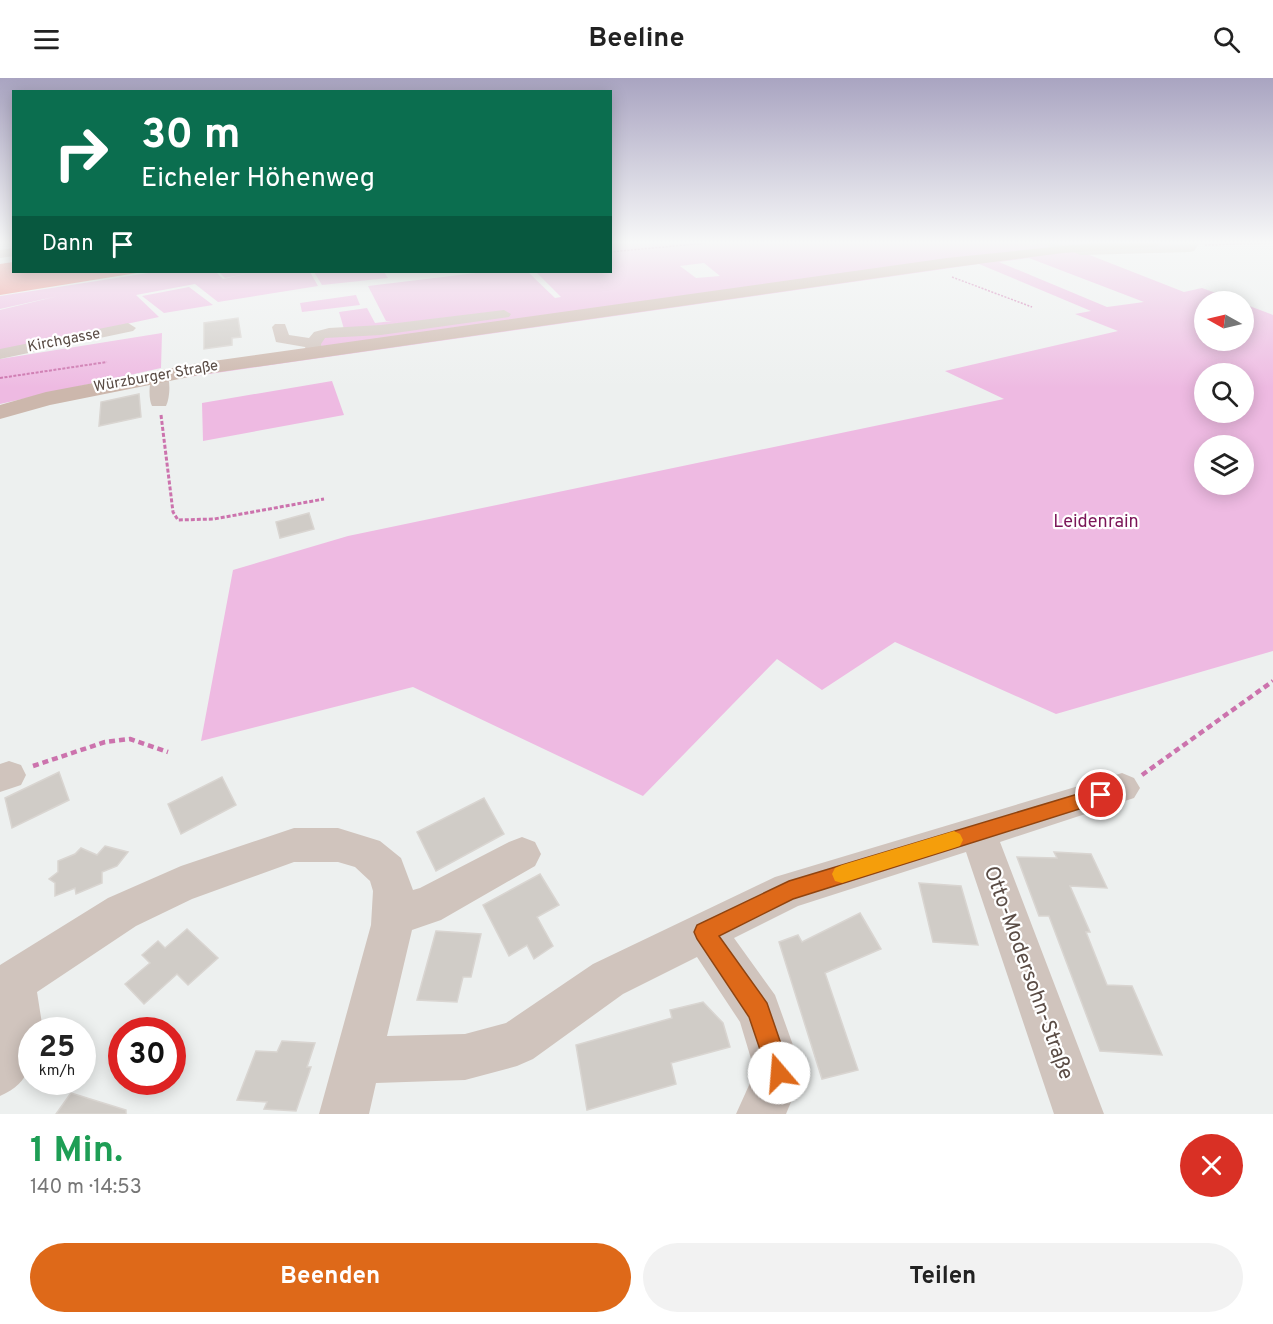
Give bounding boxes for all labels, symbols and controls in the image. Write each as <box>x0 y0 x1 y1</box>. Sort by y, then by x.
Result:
text: Beeline <box>588 22 685 56</box>
icon: menu <box>30 23 63 56</box>
icon: search <box>1210 23 1243 56</box>
text: 30 m <box>141 110 240 163</box>
icon: right <box>42 114 120 192</box>
text: Eicheler Höhenweg <box>141 162 375 196</box>
icon: arrive <box>106 228 139 261</box>
text: Dann <box>42 231 94 258</box>
north arrow <box>1194 291 1254 351</box>
map controls <box>1194 291 1254 495</box>
street label: Kirchgasse <box>26 325 102 357</box>
street label: Würzburger Straße <box>92 357 220 397</box>
button: search <box>1194 363 1254 423</box>
button: layers <box>1194 435 1254 495</box>
park label: Leidenrain <box>1053 511 1139 534</box>
pin <box>1075 769 1126 820</box>
icon: arrive <box>1084 778 1117 811</box>
street label: Otto-Modersohn-Straße <box>977 862 1079 1084</box>
speed limit sign: 30 <box>108 1017 186 1095</box>
text: 25 <box>39 1030 75 1067</box>
position arrow <box>747 1041 811 1105</box>
text: km/h <box>39 1062 75 1081</box>
text: 1 Min. <box>30 1129 123 1175</box>
button: close <box>1180 1134 1243 1197</box>
text: 140 m · 14:53 <box>30 1175 142 1201</box>
button: Beenden <box>30 1243 631 1312</box>
button: Teilen <box>643 1243 1243 1312</box>

